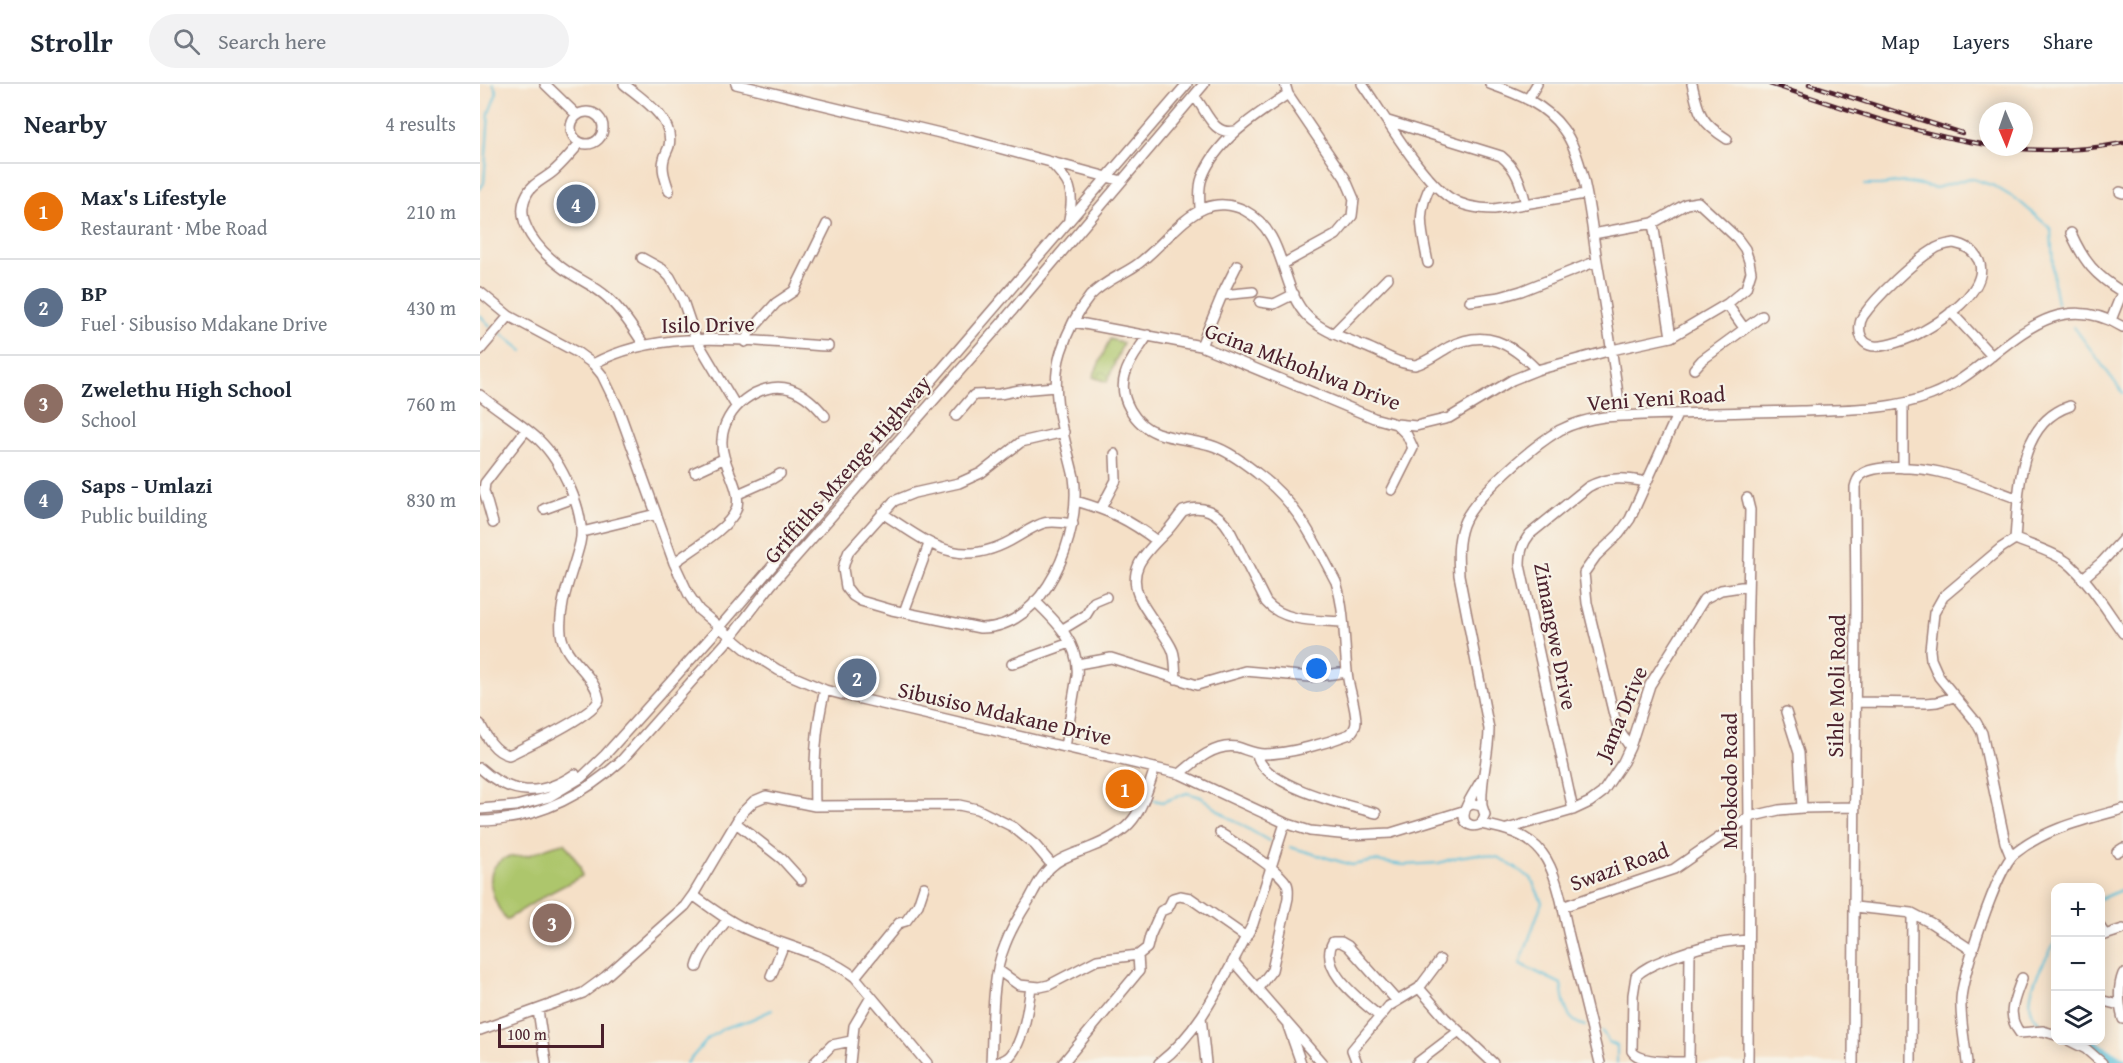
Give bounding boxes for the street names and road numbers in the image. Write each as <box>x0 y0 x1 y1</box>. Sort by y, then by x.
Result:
street label: Isilo Drive <box>661 307 755 341</box>
street label: Gcina Mkhohlwa Drive <box>1200 314 1406 418</box>
street label: Griffiths Mxenge Highway <box>756 368 938 570</box>
street label: Veni Yeni Road <box>1586 377 1726 419</box>
street label: Zimangwe Drive <box>1526 560 1586 712</box>
street label: Sihle Moli Road <box>1819 614 1853 758</box>
street label: Jama Drive <box>1586 661 1655 768</box>
street label: Sibusiso Mdakane Drive <box>895 673 1115 753</box>
street label: Mbokodo Road <box>1713 713 1745 849</box>
street label: Swazi Road <box>1565 833 1673 899</box>

